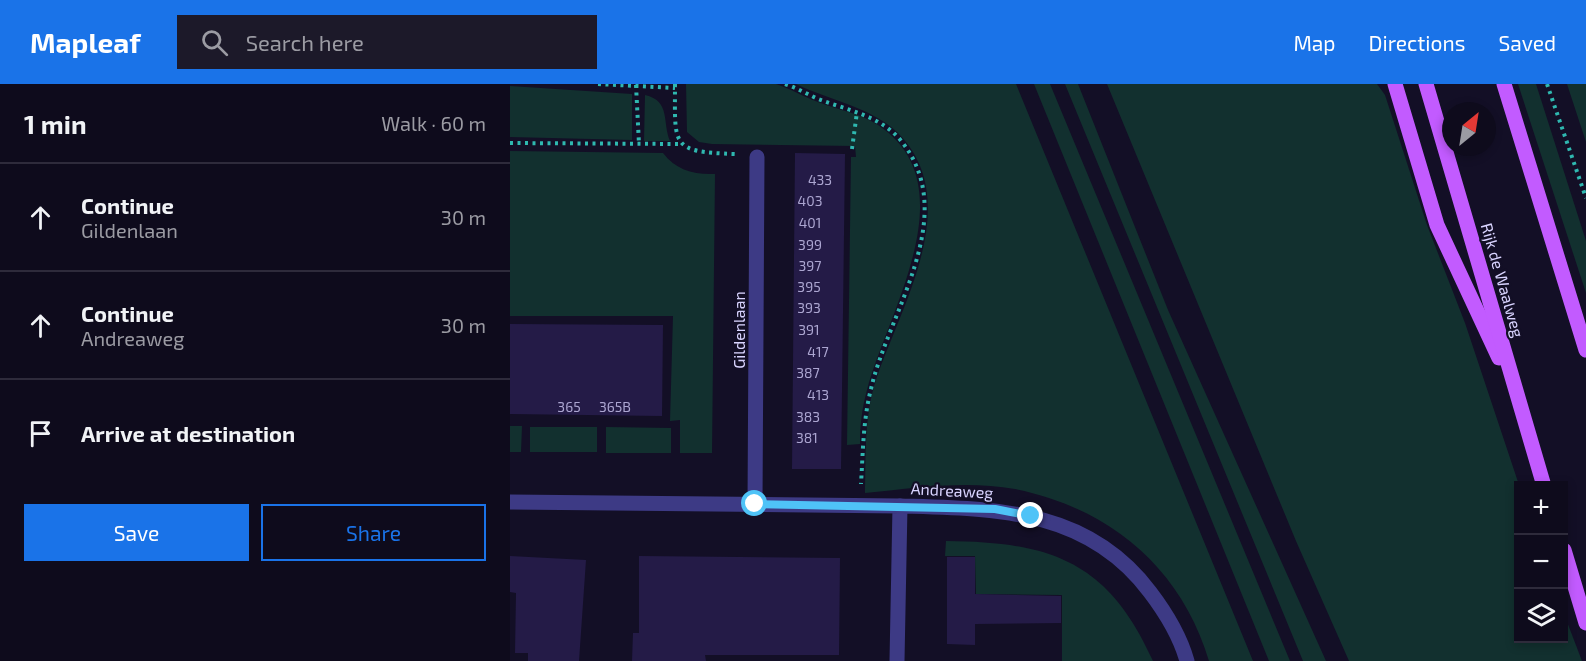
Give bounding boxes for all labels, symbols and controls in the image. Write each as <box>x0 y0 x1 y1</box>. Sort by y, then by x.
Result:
search box <box>177 15 597 69</box>
text: Mapleaf <box>30 25 141 59</box>
icon: search <box>198 26 231 59</box>
text: Search here <box>246 29 364 55</box>
text: Map <box>1293 30 1336 55</box>
text: Directions <box>1369 30 1465 55</box>
text: Saved <box>1498 30 1556 55</box>
north arrow <box>1442 102 1496 156</box>
text: 1 min <box>24 108 87 139</box>
text: Walk · 60 m <box>381 111 486 135</box>
house number: 433 <box>808 171 832 188</box>
text: Continue <box>81 192 174 218</box>
house number: 403 <box>798 192 822 209</box>
icon: ahead <box>24 201 57 234</box>
text: 30 m <box>441 205 486 229</box>
house number: 401 <box>799 214 821 231</box>
text: Gildenlaan <box>81 218 178 242</box>
street label: Rijk de Waalweg <box>1477 221 1528 340</box>
house number: 399 <box>798 236 822 253</box>
house number: 397 <box>799 257 821 274</box>
house number: 395 <box>797 278 821 295</box>
street label: Gildenlaan <box>729 291 748 369</box>
house number: 393 <box>797 299 821 316</box>
text: Continue <box>81 300 174 326</box>
icon: ahead <box>24 309 57 342</box>
text: 30 m <box>441 313 486 337</box>
house number: 391 <box>798 321 820 338</box>
text: Andreaweg <box>81 326 184 350</box>
house number: 417 <box>807 343 829 360</box>
house number: 387 <box>796 364 820 381</box>
house number: 413 <box>807 386 829 403</box>
house number: 365 <box>557 398 581 415</box>
house number: 365B <box>599 398 631 415</box>
house number: 383 <box>796 408 820 425</box>
icon: arrive <box>24 417 57 450</box>
text: Arrive at destination <box>81 420 295 446</box>
house number: 381 <box>796 429 818 446</box>
street label: Andreaweg <box>910 478 994 502</box>
map controls <box>1514 481 1568 643</box>
button: + <box>1514 481 1568 535</box>
route start <box>741 490 767 516</box>
route end <box>1017 502 1043 528</box>
button: Save <box>24 504 249 561</box>
button: Share <box>261 504 486 561</box>
button: − <box>1514 535 1568 589</box>
button: layers <box>1514 589 1568 643</box>

